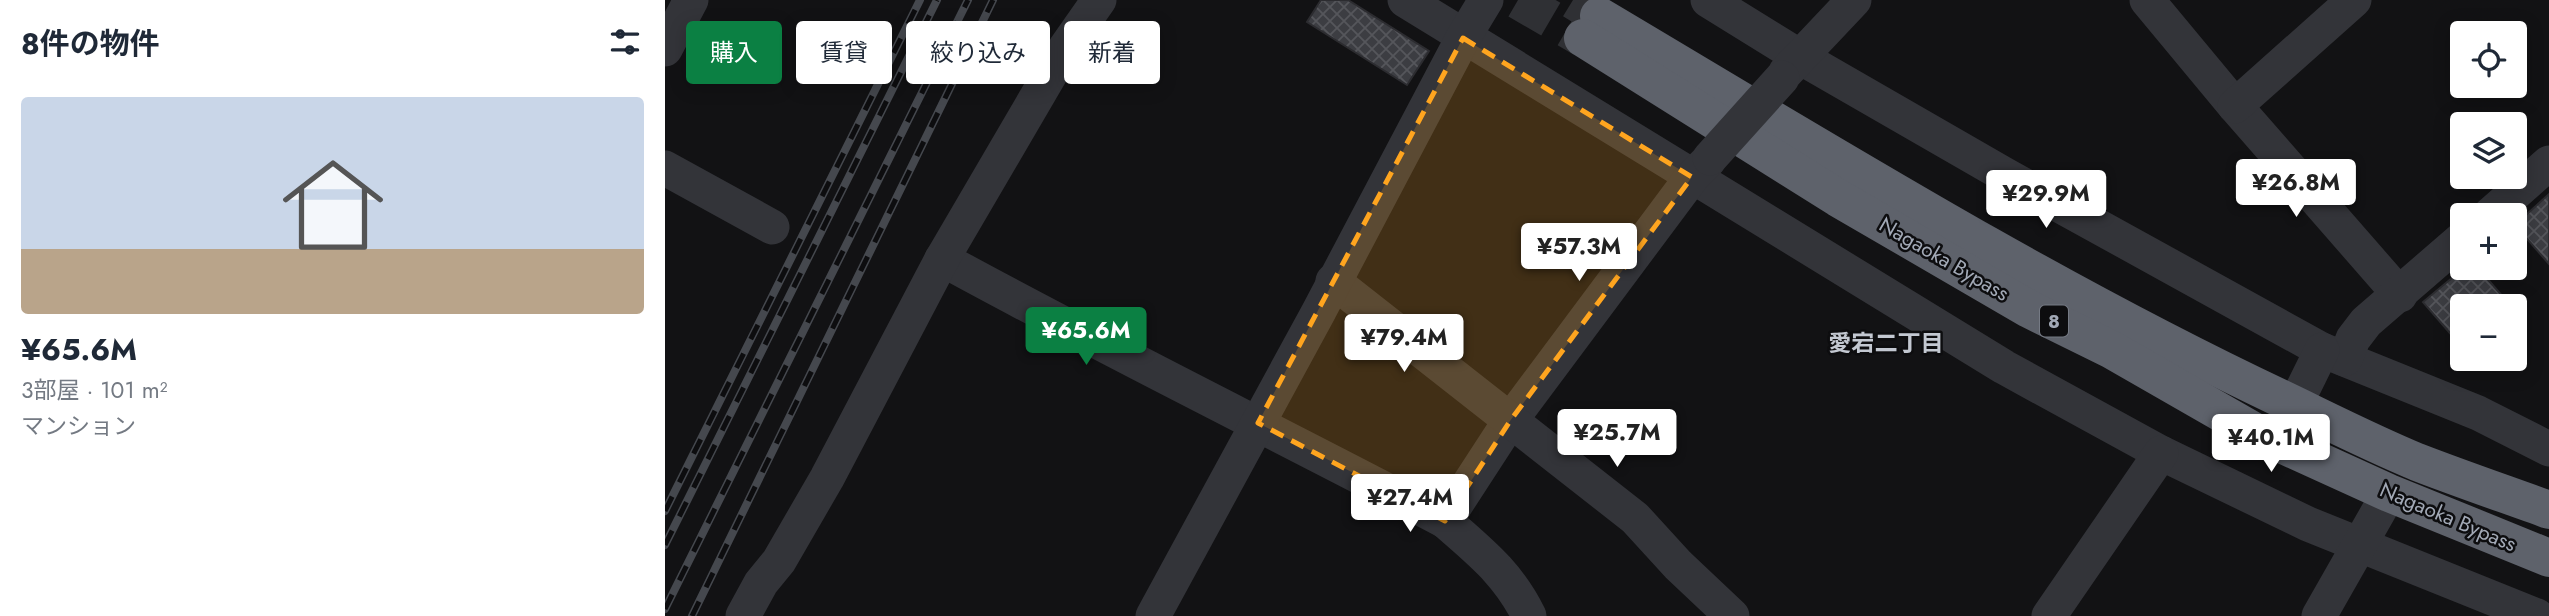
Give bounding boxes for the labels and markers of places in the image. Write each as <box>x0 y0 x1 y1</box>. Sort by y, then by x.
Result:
pin: ¥26.8M <box>2239 160 2353 219</box>
pin: ¥29.9M <box>1989 170 2103 230</box>
pin: ¥57.3M <box>1522 224 1636 283</box>
pin: ¥65.6M <box>1029 308 1143 367</box>
pin: ¥79.4M <box>1347 314 1461 374</box>
pin: ¥25.7M <box>1560 410 1674 469</box>
pin: ¥40.1M <box>2214 414 2328 474</box>
pin: ¥27.4M <box>1353 475 1467 534</box>

